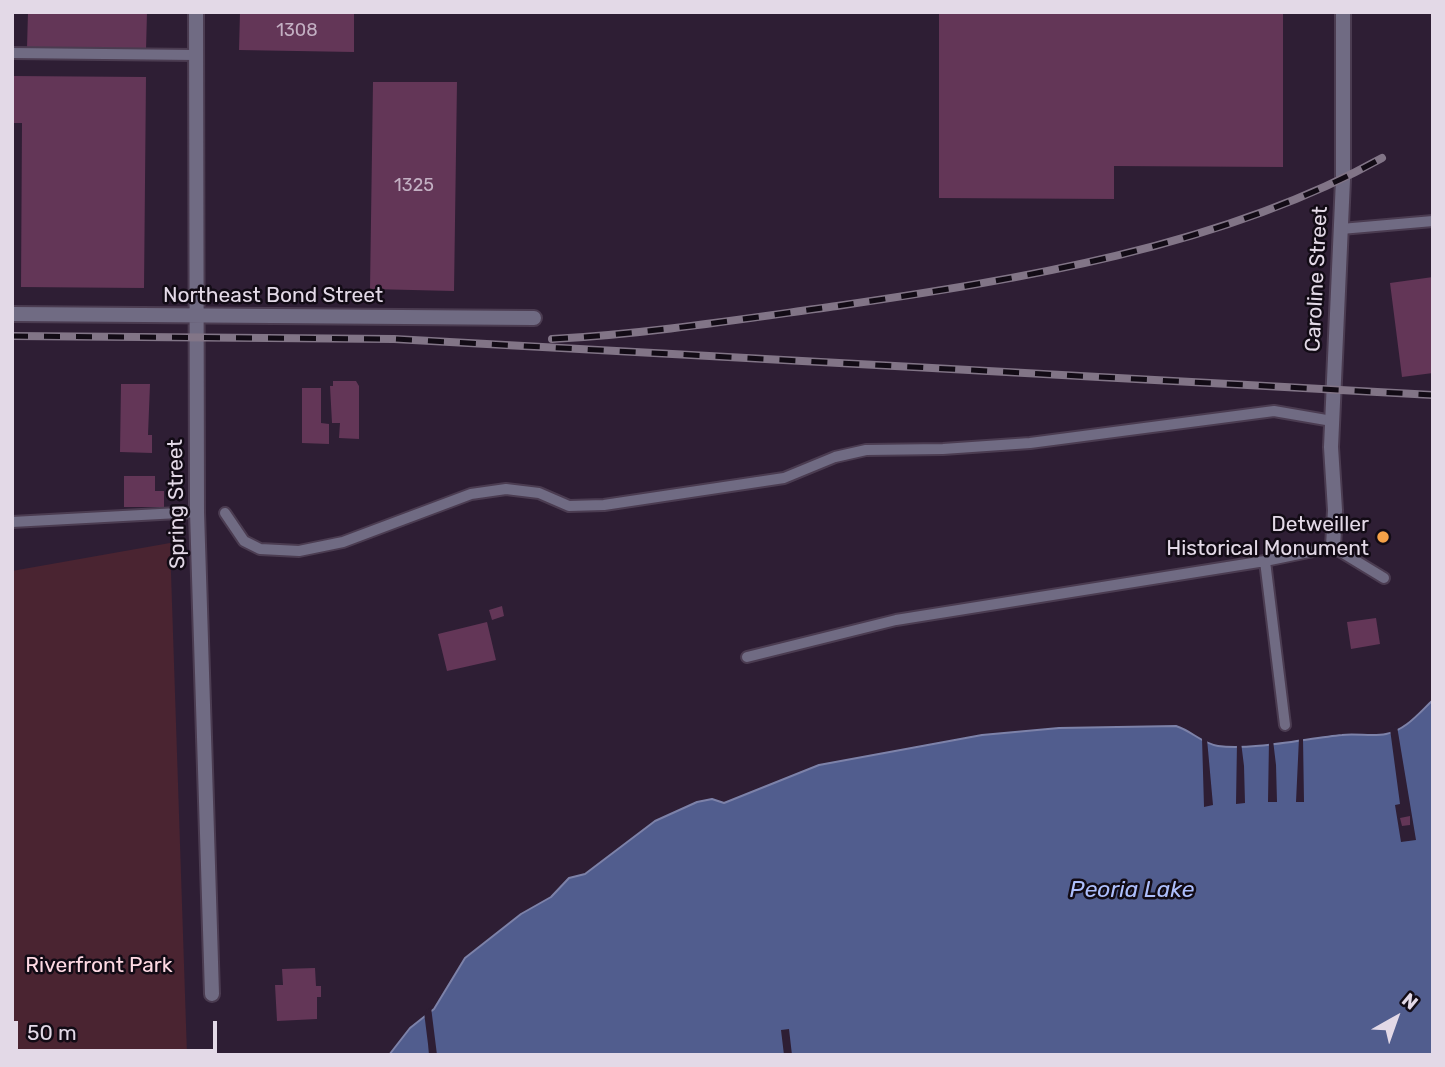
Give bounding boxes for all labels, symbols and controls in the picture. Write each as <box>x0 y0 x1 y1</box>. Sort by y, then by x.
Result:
house number: 1308 <box>276 20 318 42</box>
house number: 1325 <box>394 175 434 197</box>
street label: Caroline Street <box>1301 205 1333 353</box>
street label: Northeast Bond Street <box>163 283 383 309</box>
street label: Spring Street <box>163 439 191 569</box>
place label: Detweiller Historical Monument <box>1166 512 1369 562</box>
marker: Detweiller Historical Monument <box>1375 529 1391 545</box>
water label: Peoria Lake <box>1070 876 1194 904</box>
park label: Riverfront Park <box>25 953 173 979</box>
north arrow <box>1361 983 1431 1053</box>
text: N <box>1397 988 1422 1015</box>
scale bar <box>18 1007 220 1052</box>
text: 50 m <box>27 1020 77 1045</box>

